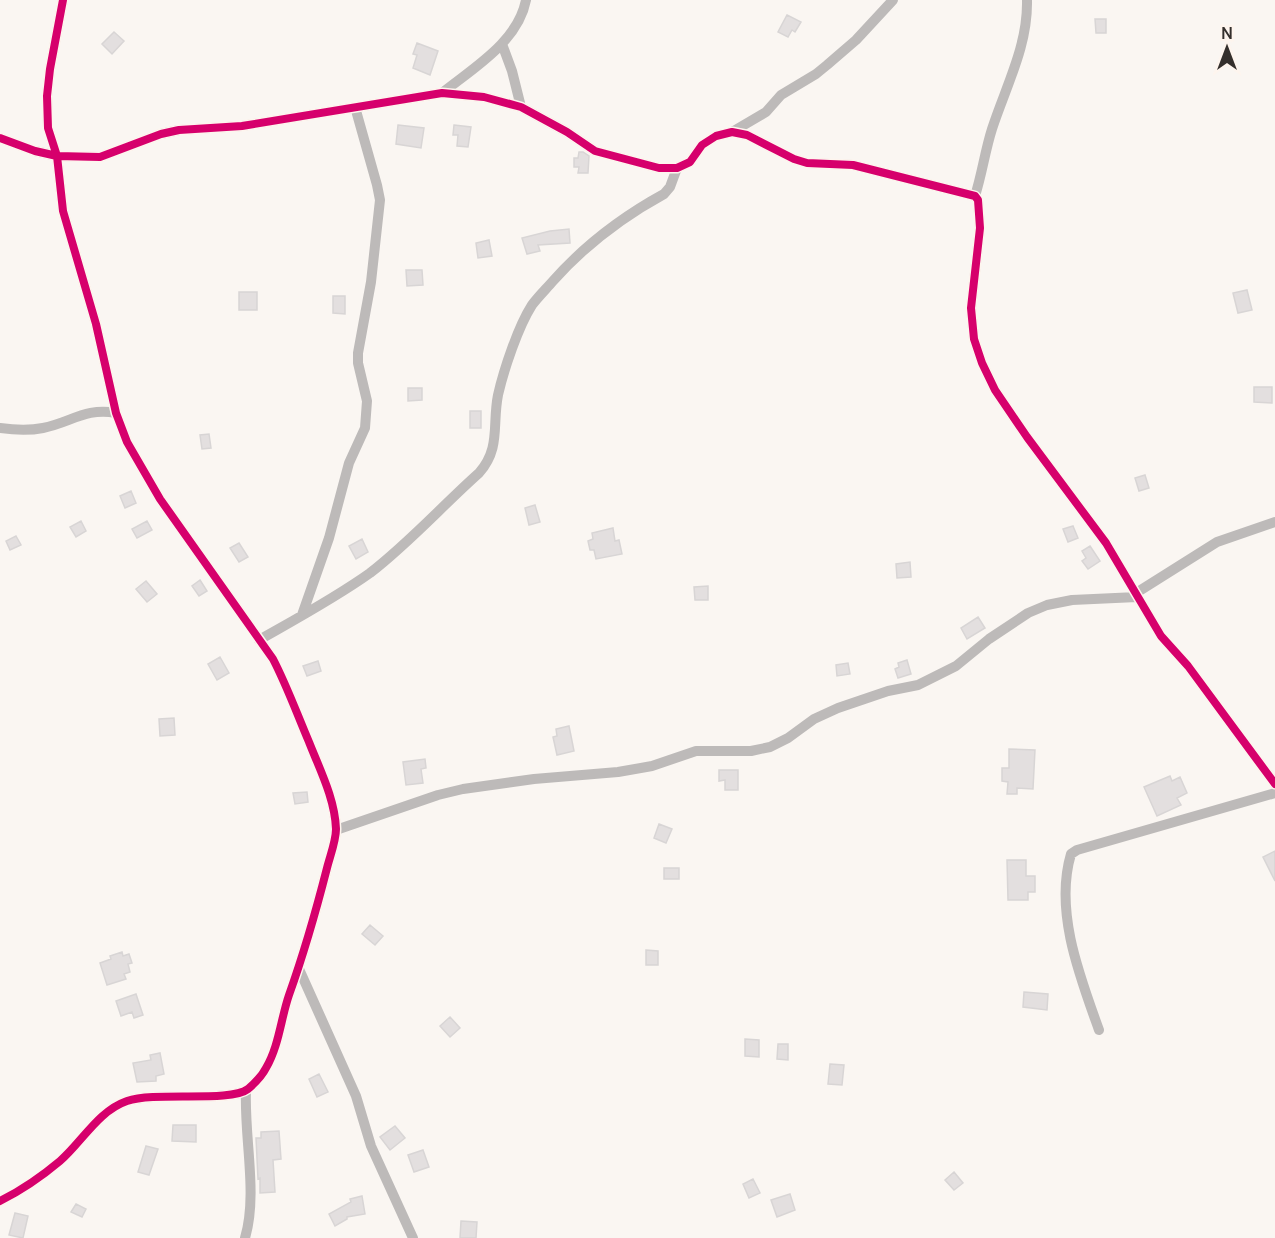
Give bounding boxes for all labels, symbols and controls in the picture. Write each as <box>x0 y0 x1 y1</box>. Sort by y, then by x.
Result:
north arrow <box>1197 18 1257 78</box>
text: N <box>1221 22 1233 44</box>

